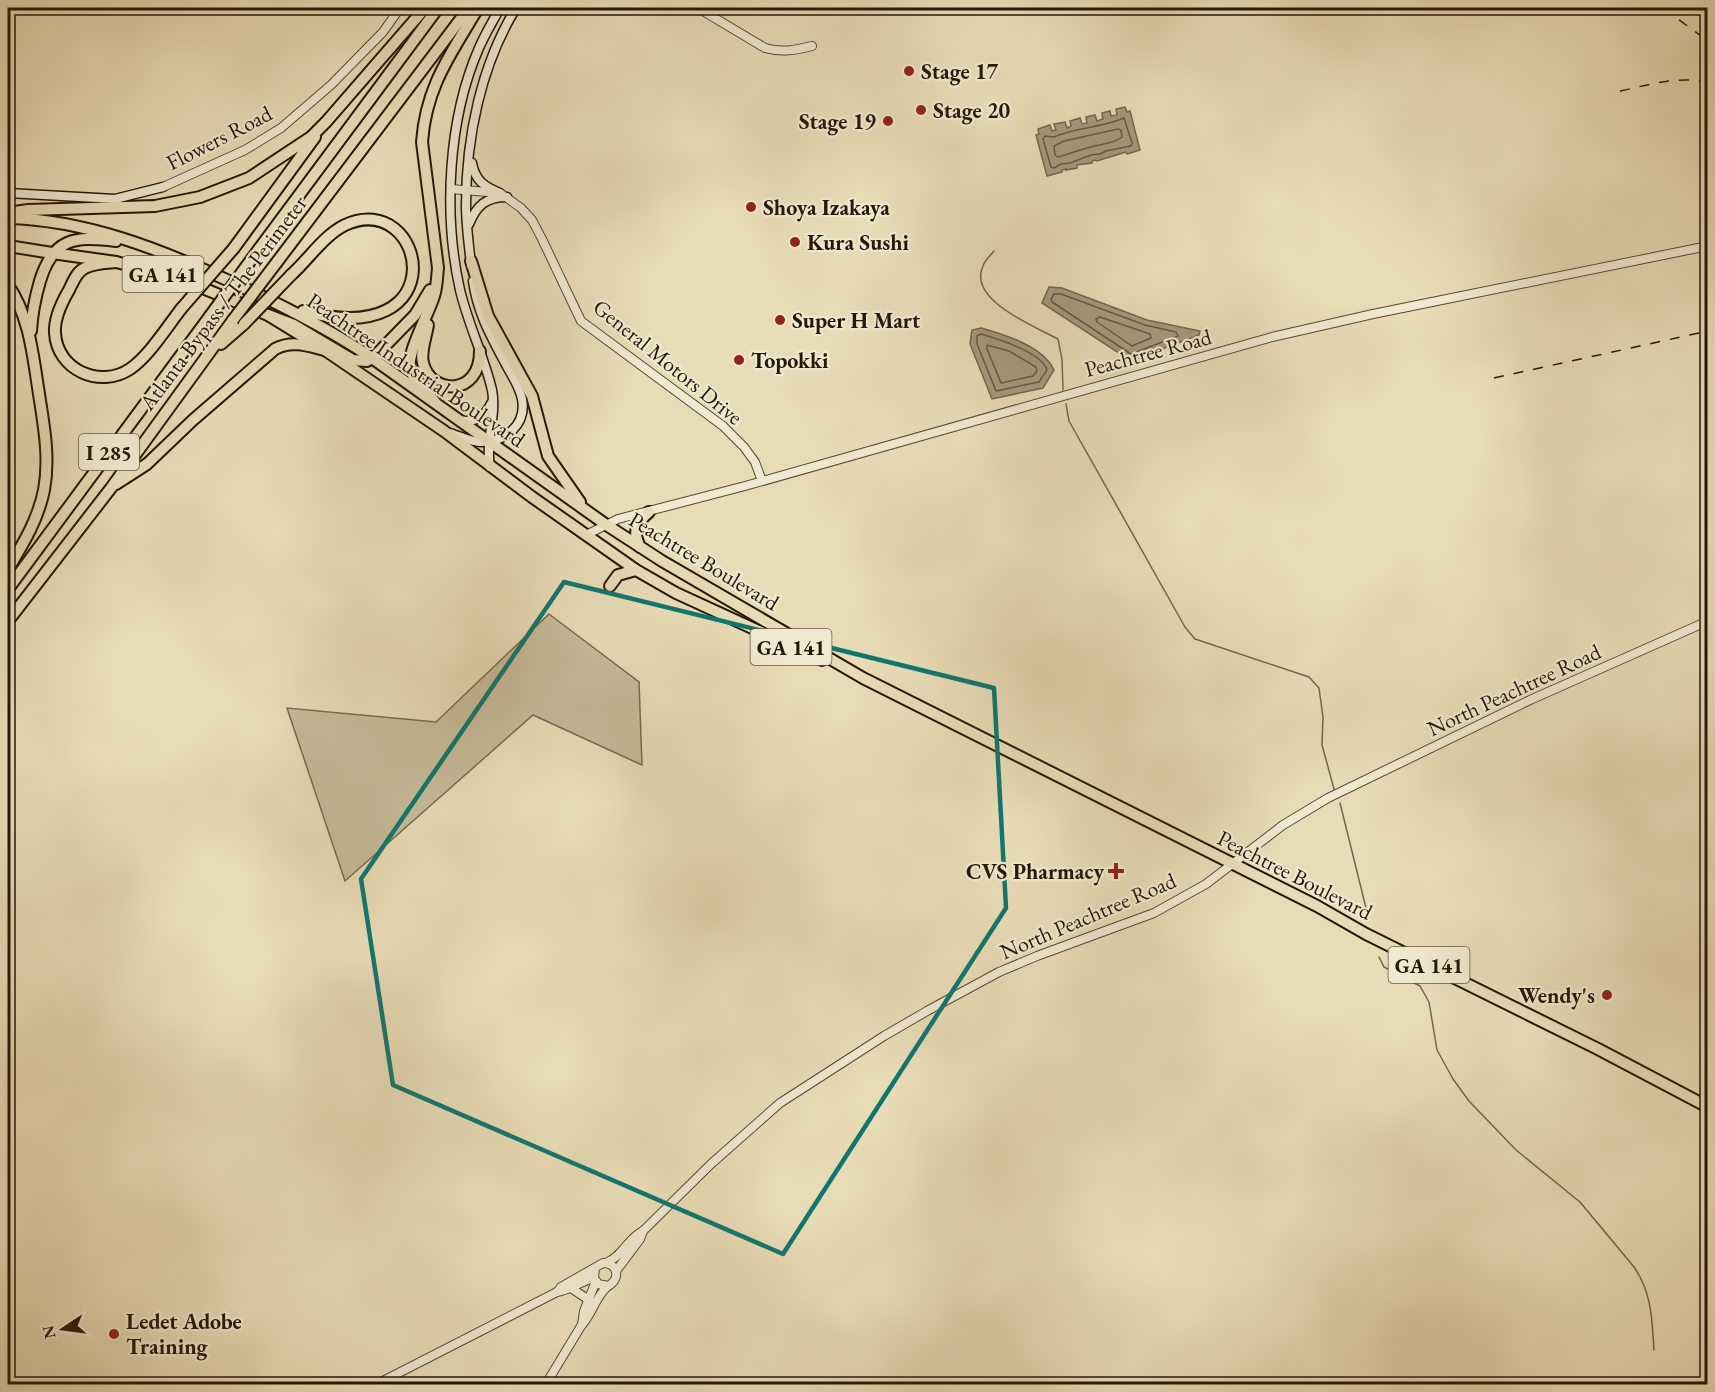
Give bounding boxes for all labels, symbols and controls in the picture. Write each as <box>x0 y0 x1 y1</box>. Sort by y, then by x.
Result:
place label: Stage 17 <box>921 57 999 86</box>
marker: Stage 17 <box>902 64 916 78</box>
place label: Stage 20 <box>933 96 1011 125</box>
street label: Flowers Road <box>161 99 278 177</box>
marker: Stage 20 <box>914 103 928 117</box>
place label: Stage 19 <box>799 107 876 136</box>
marker: Stage 19 <box>881 114 895 128</box>
street label: Atlanta Bypass / The Perimeter <box>132 189 314 417</box>
place label: Shoya Izakaya <box>763 193 890 222</box>
marker: Shoya Izakaya <box>744 200 758 214</box>
place label: Kura Sushi <box>807 228 910 257</box>
marker: Kura Sushi <box>788 235 802 249</box>
road number: GA 141 <box>122 256 204 292</box>
street label: Peachtree Industrial Boulevard <box>301 286 531 454</box>
street label: General Motors Drive <box>587 293 749 432</box>
place label: Super H Mart <box>792 306 921 335</box>
marker: Super H Mart <box>773 313 787 327</box>
street label: Peachtree Road <box>1081 322 1216 384</box>
place label: Topokki <box>751 346 829 375</box>
marker: Topokki <box>732 353 746 367</box>
road number: I 285 <box>79 434 139 470</box>
street label: Peachtree Boulevard <box>624 505 785 618</box>
road number: GA 141 <box>750 629 832 665</box>
street label: North Peachtree Road <box>1422 637 1606 743</box>
street label: Peachtree Boulevard <box>1213 823 1378 927</box>
place label: CVS Pharmacy <box>966 857 1104 886</box>
marker: CVS Pharmacy <box>1109 864 1123 878</box>
street label: North Peachtree Road <box>996 865 1181 966</box>
road number: GA 141 <box>1388 947 1470 983</box>
place label: Wendy's <box>1518 981 1595 1010</box>
marker: Wendy's <box>1600 988 1614 1002</box>
north arrow <box>33 1299 93 1359</box>
place label: Ledet Adobe Training <box>126 1307 242 1361</box>
text: N <box>37 1324 61 1341</box>
marker: Ledet Adobe Training <box>107 1327 121 1341</box>

